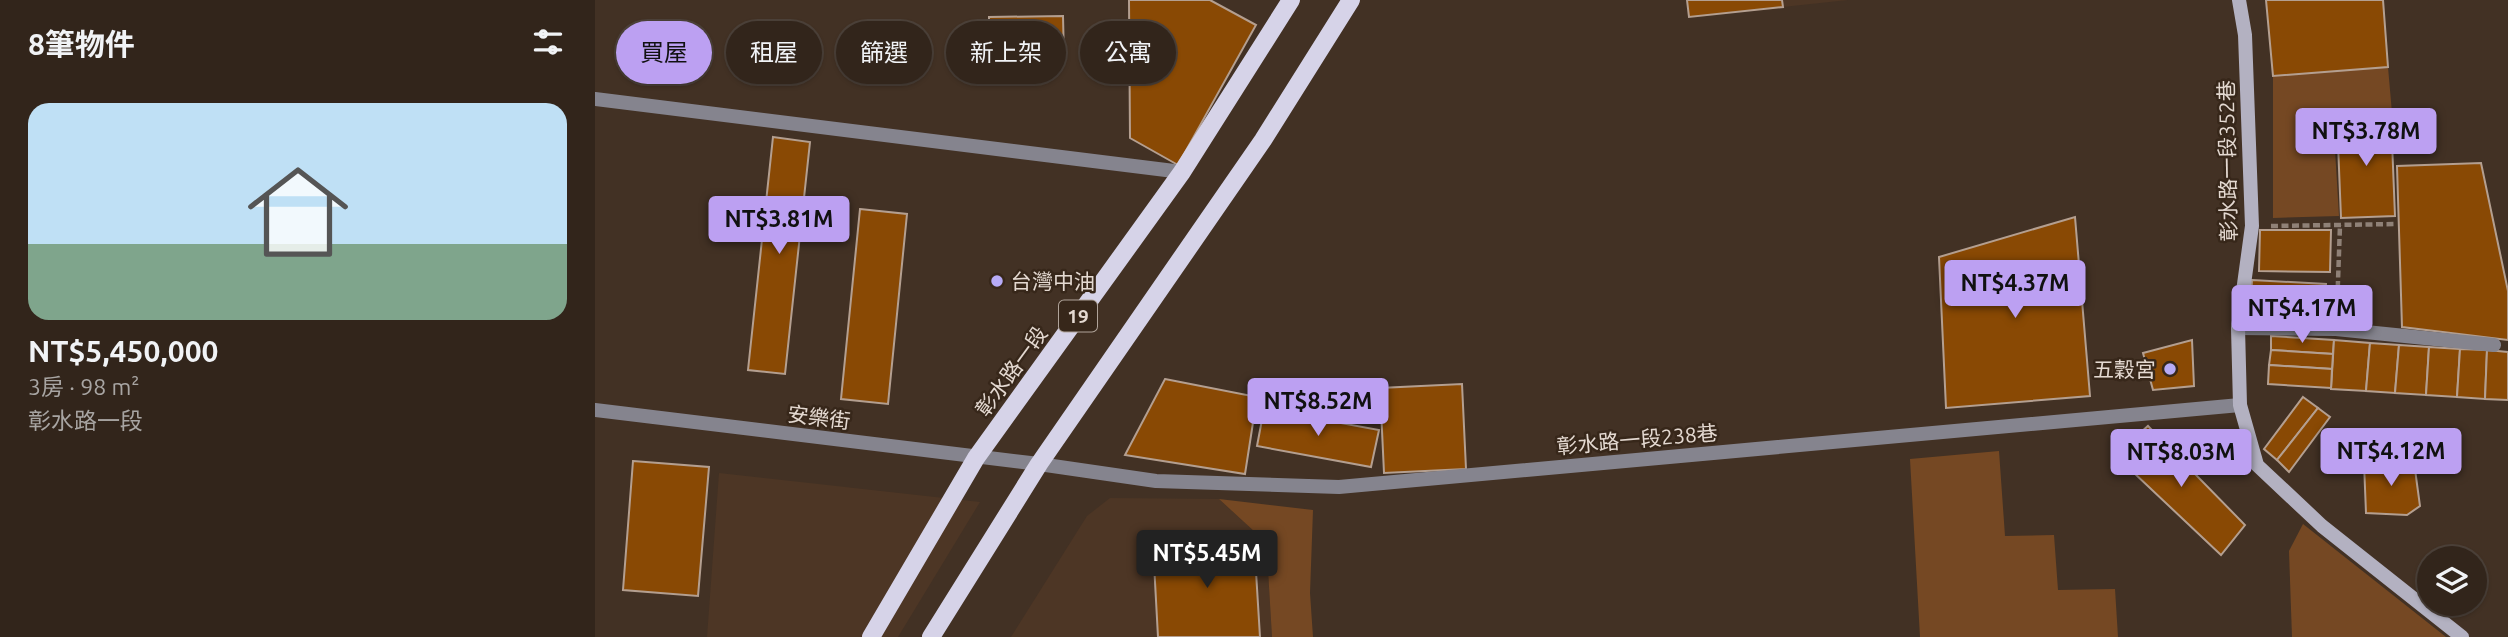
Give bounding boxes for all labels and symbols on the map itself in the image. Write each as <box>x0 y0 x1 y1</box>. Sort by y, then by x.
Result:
street label: 彰水路一段352巷 <box>2214 80 2240 242</box>
pin: NT$3.78M <box>2294 108 2438 168</box>
pin: NT$3.81M <box>707 196 851 256</box>
pin: NT$4.37M <box>1943 260 2087 320</box>
place label: 台灣中油 <box>1011 269 1095 293</box>
marker: 台灣中油 <box>989 273 1005 289</box>
pin: NT$4.17M <box>2230 286 2374 345</box>
road number: 19 <box>1059 300 1097 332</box>
street label: 彰水路一段 <box>970 321 1052 421</box>
place label: 五穀宮 <box>2093 357 2156 381</box>
marker: 五穀宮 <box>2162 361 2178 377</box>
pin: NT$8.52M <box>1246 378 1390 438</box>
street label: 安樂街 <box>786 401 852 433</box>
street label: 彰水路一段238巷 <box>1555 420 1719 458</box>
pin: NT$4.12M <box>2319 428 2463 488</box>
pin: NT$8.03M <box>2109 430 2253 489</box>
pin: NT$5.45M <box>1135 530 1279 590</box>

